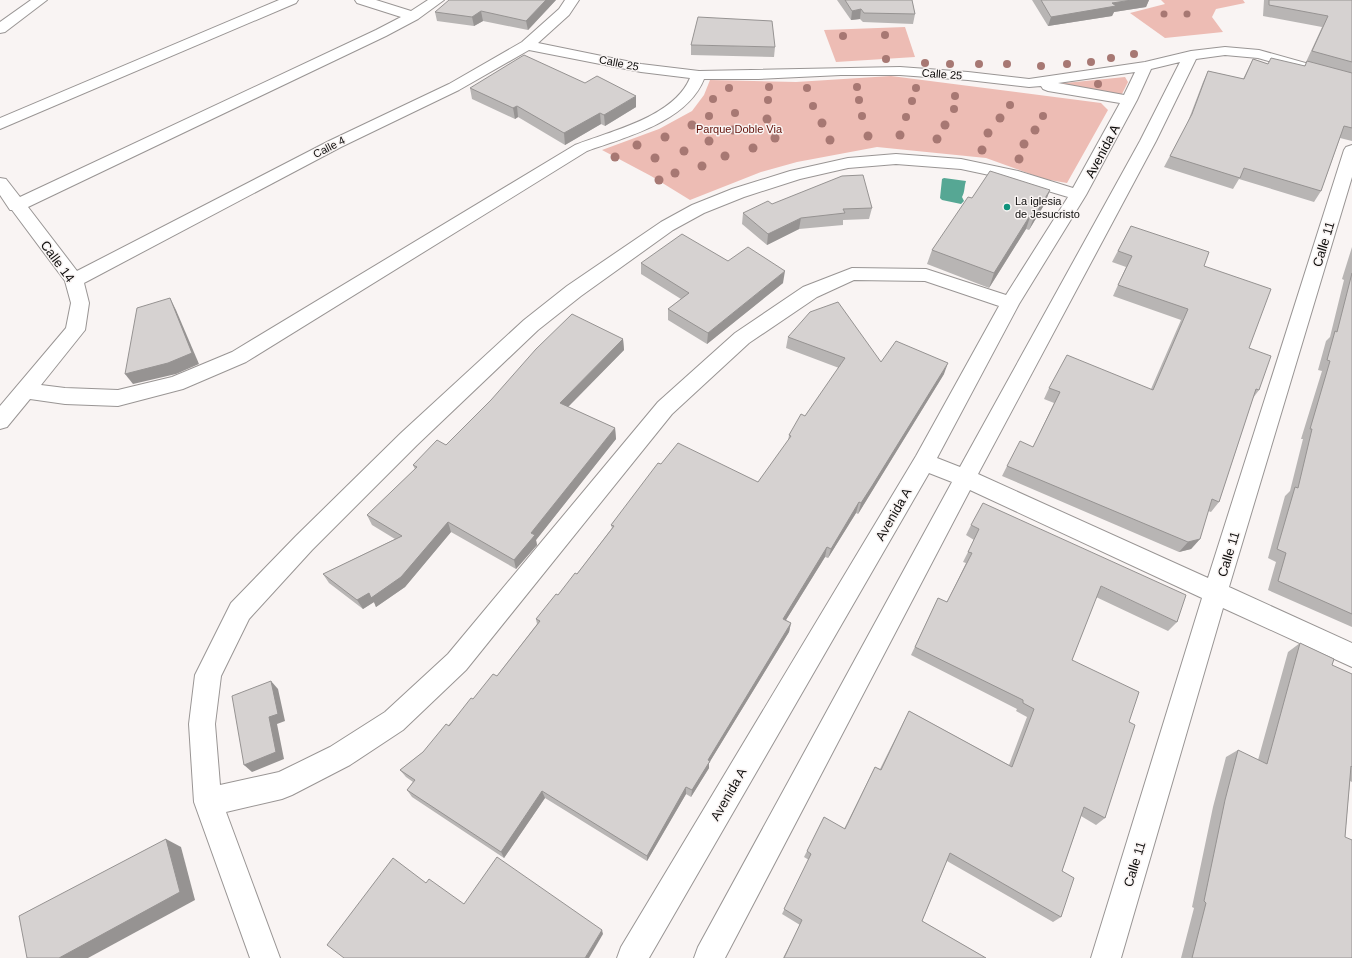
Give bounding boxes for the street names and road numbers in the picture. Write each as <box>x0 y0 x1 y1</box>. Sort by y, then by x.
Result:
street label: Calle 25 <box>598 53 640 73</box>
street label: Calle 25 <box>921 67 963 81</box>
street label: Avenida A <box>1082 122 1123 180</box>
street label: Calle 4 <box>311 134 347 160</box>
street label: Calle 11 <box>1309 220 1337 269</box>
street label: Calle 14 <box>38 238 78 285</box>
street label: Avenida A <box>872 485 915 543</box>
street label: Calle 11 <box>1214 530 1242 579</box>
street label: Avenida A <box>707 765 750 823</box>
street label: Calle 11 <box>1120 840 1148 889</box>

